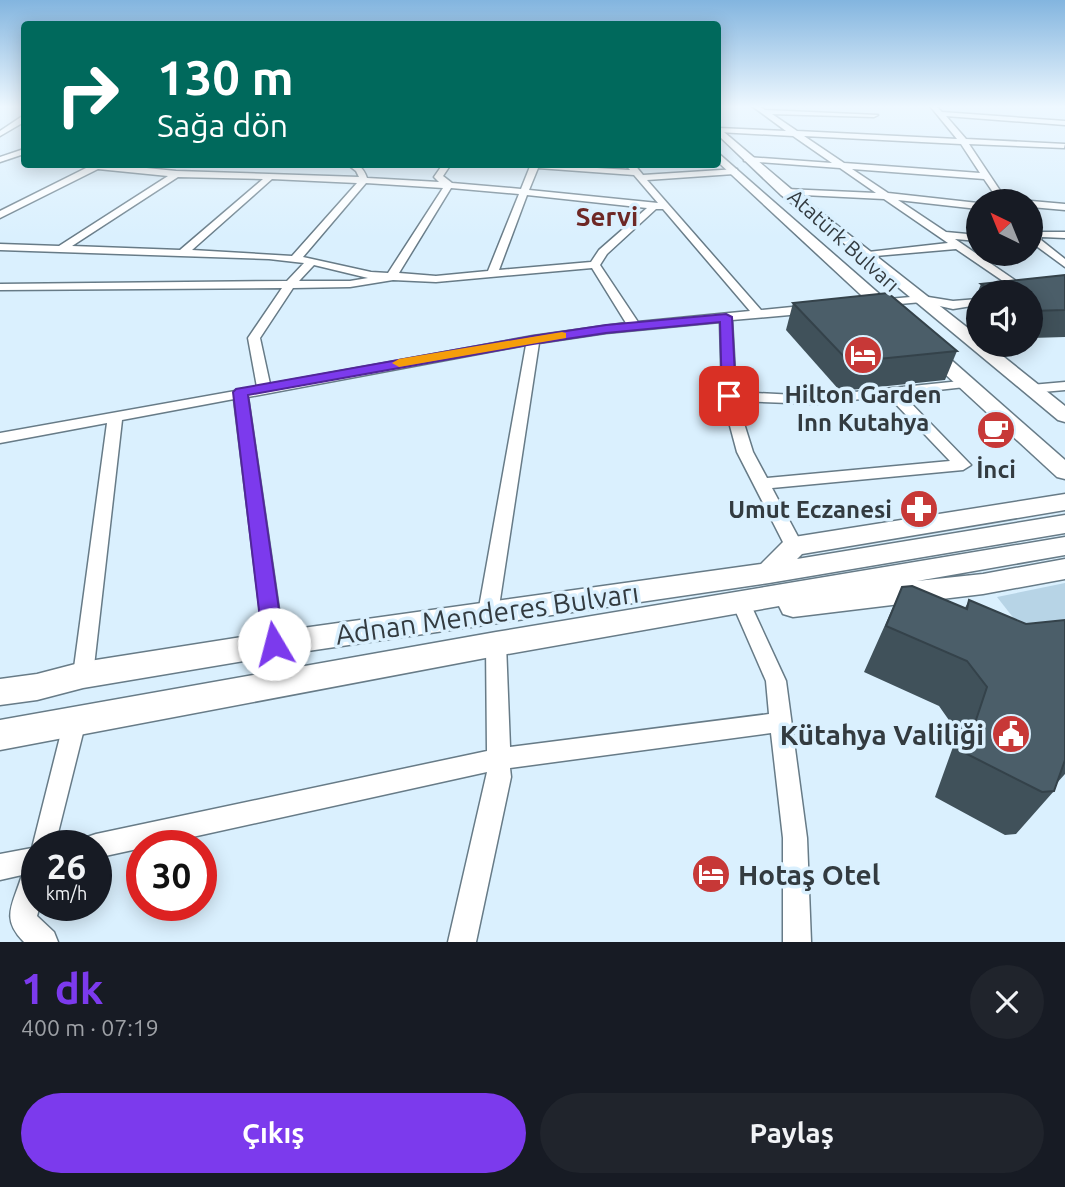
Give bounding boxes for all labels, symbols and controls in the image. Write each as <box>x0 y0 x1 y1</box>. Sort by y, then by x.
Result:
icon: right <box>42 49 133 140</box>
text: 130 m <box>157 49 294 104</box>
text: Sağa dön <box>157 107 288 143</box>
street label: Atatürk Bulvarı <box>784 184 904 296</box>
north arrow <box>966 189 1043 266</box>
map controls <box>966 189 1043 357</box>
district label: Servi <box>576 202 638 231</box>
button: sound <box>966 280 1043 357</box>
hotel icon: Hilton Garden Inn Kutahya <box>842 334 884 376</box>
pin <box>699 366 759 426</box>
icon: arrive <box>710 377 748 415</box>
place label: Hilton Garden Inn Kutahya <box>784 381 942 436</box>
cafe icon: İnci <box>975 409 1017 451</box>
place label: İnci <box>976 456 1016 483</box>
pharmacy icon: Umut Eczanesi <box>898 488 940 530</box>
place label: Umut Eczanesi <box>728 496 892 523</box>
street label: Adnan Menderes Bulvarı <box>333 576 641 650</box>
position arrow <box>237 607 311 681</box>
public building icon: Kütahya Valiliği <box>990 713 1032 755</box>
place label: Kütahya Valiliği <box>780 719 984 750</box>
speed limit sign: 30 <box>126 830 217 921</box>
text: 26 <box>47 846 86 886</box>
hotel icon: Hotaş Otel <box>690 853 732 895</box>
place label: Hotaş Otel <box>738 859 880 891</box>
text: km/h <box>46 883 87 903</box>
text: 1 dk <box>21 965 103 1012</box>
button: close <box>970 965 1044 1039</box>
text: 400 m · 07:19 <box>21 1015 159 1040</box>
button: Çıkış <box>21 1093 526 1173</box>
button: Paylaş <box>540 1093 1044 1173</box>

